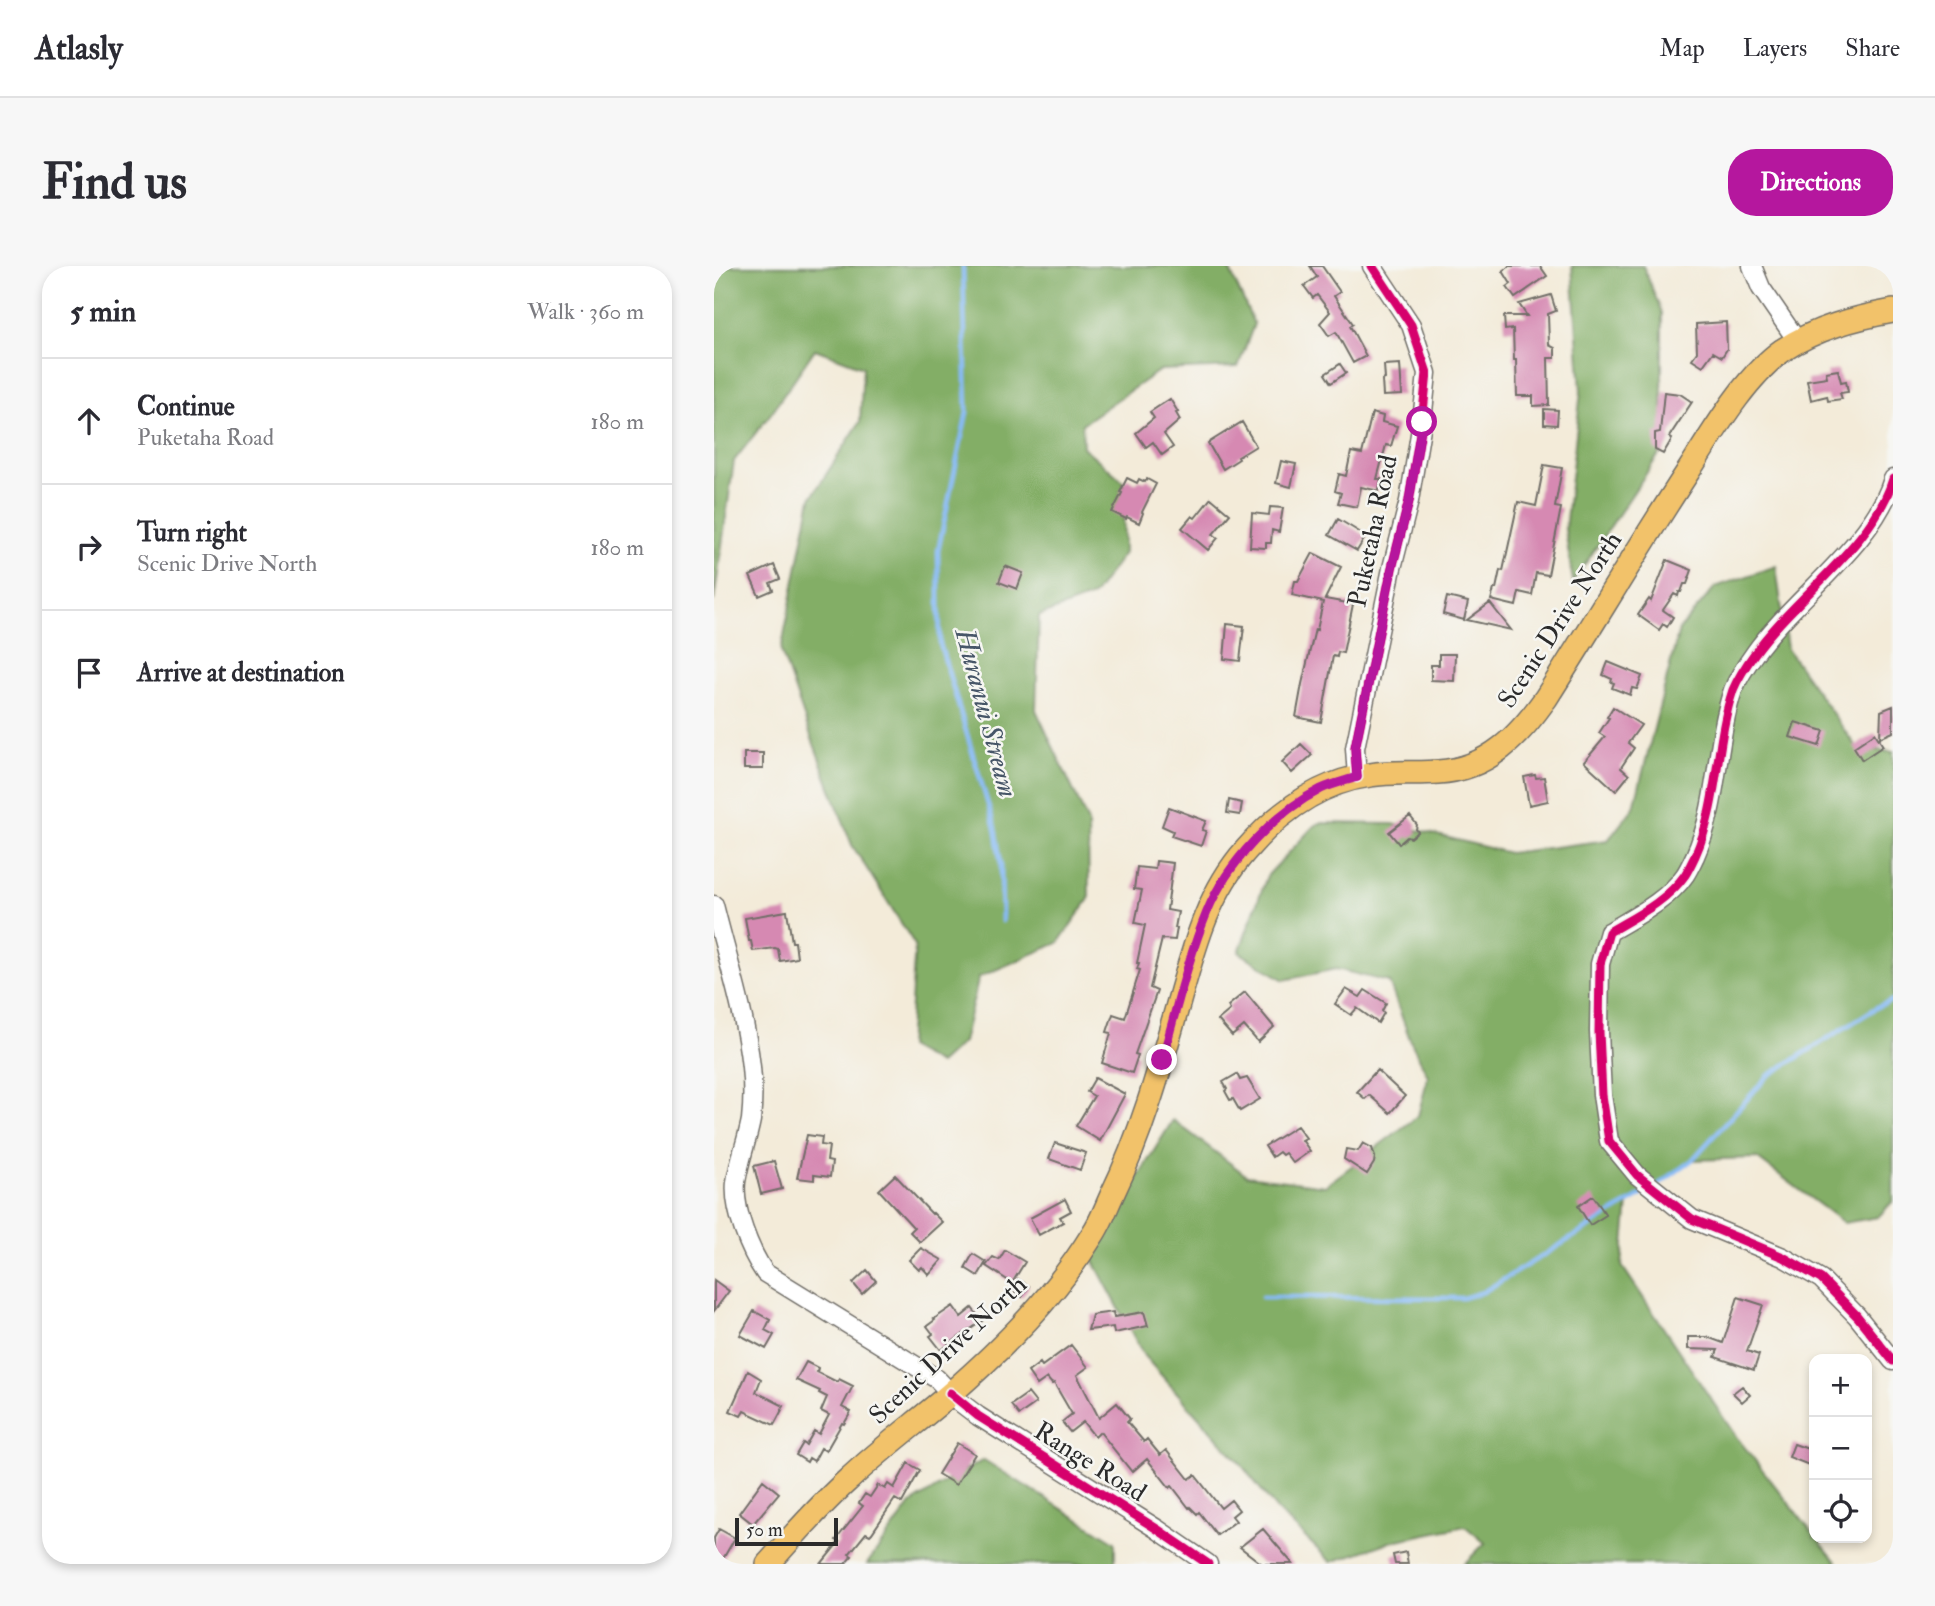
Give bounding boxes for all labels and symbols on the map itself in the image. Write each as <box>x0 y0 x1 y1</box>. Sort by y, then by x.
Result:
route start <box>1406 406 1437 437</box>
street label: Puketaha Road <box>1341 452 1405 610</box>
street label: Scenic Drive North <box>1491 525 1629 714</box>
water label: Huranui Stream <box>946 623 1025 801</box>
route end <box>1146 1044 1177 1075</box>
street label: Scenic Drive North <box>863 1269 1034 1431</box>
street label: Range Road <box>1028 1415 1152 1509</box>
scale bar <box>735 1515 838 1547</box>

